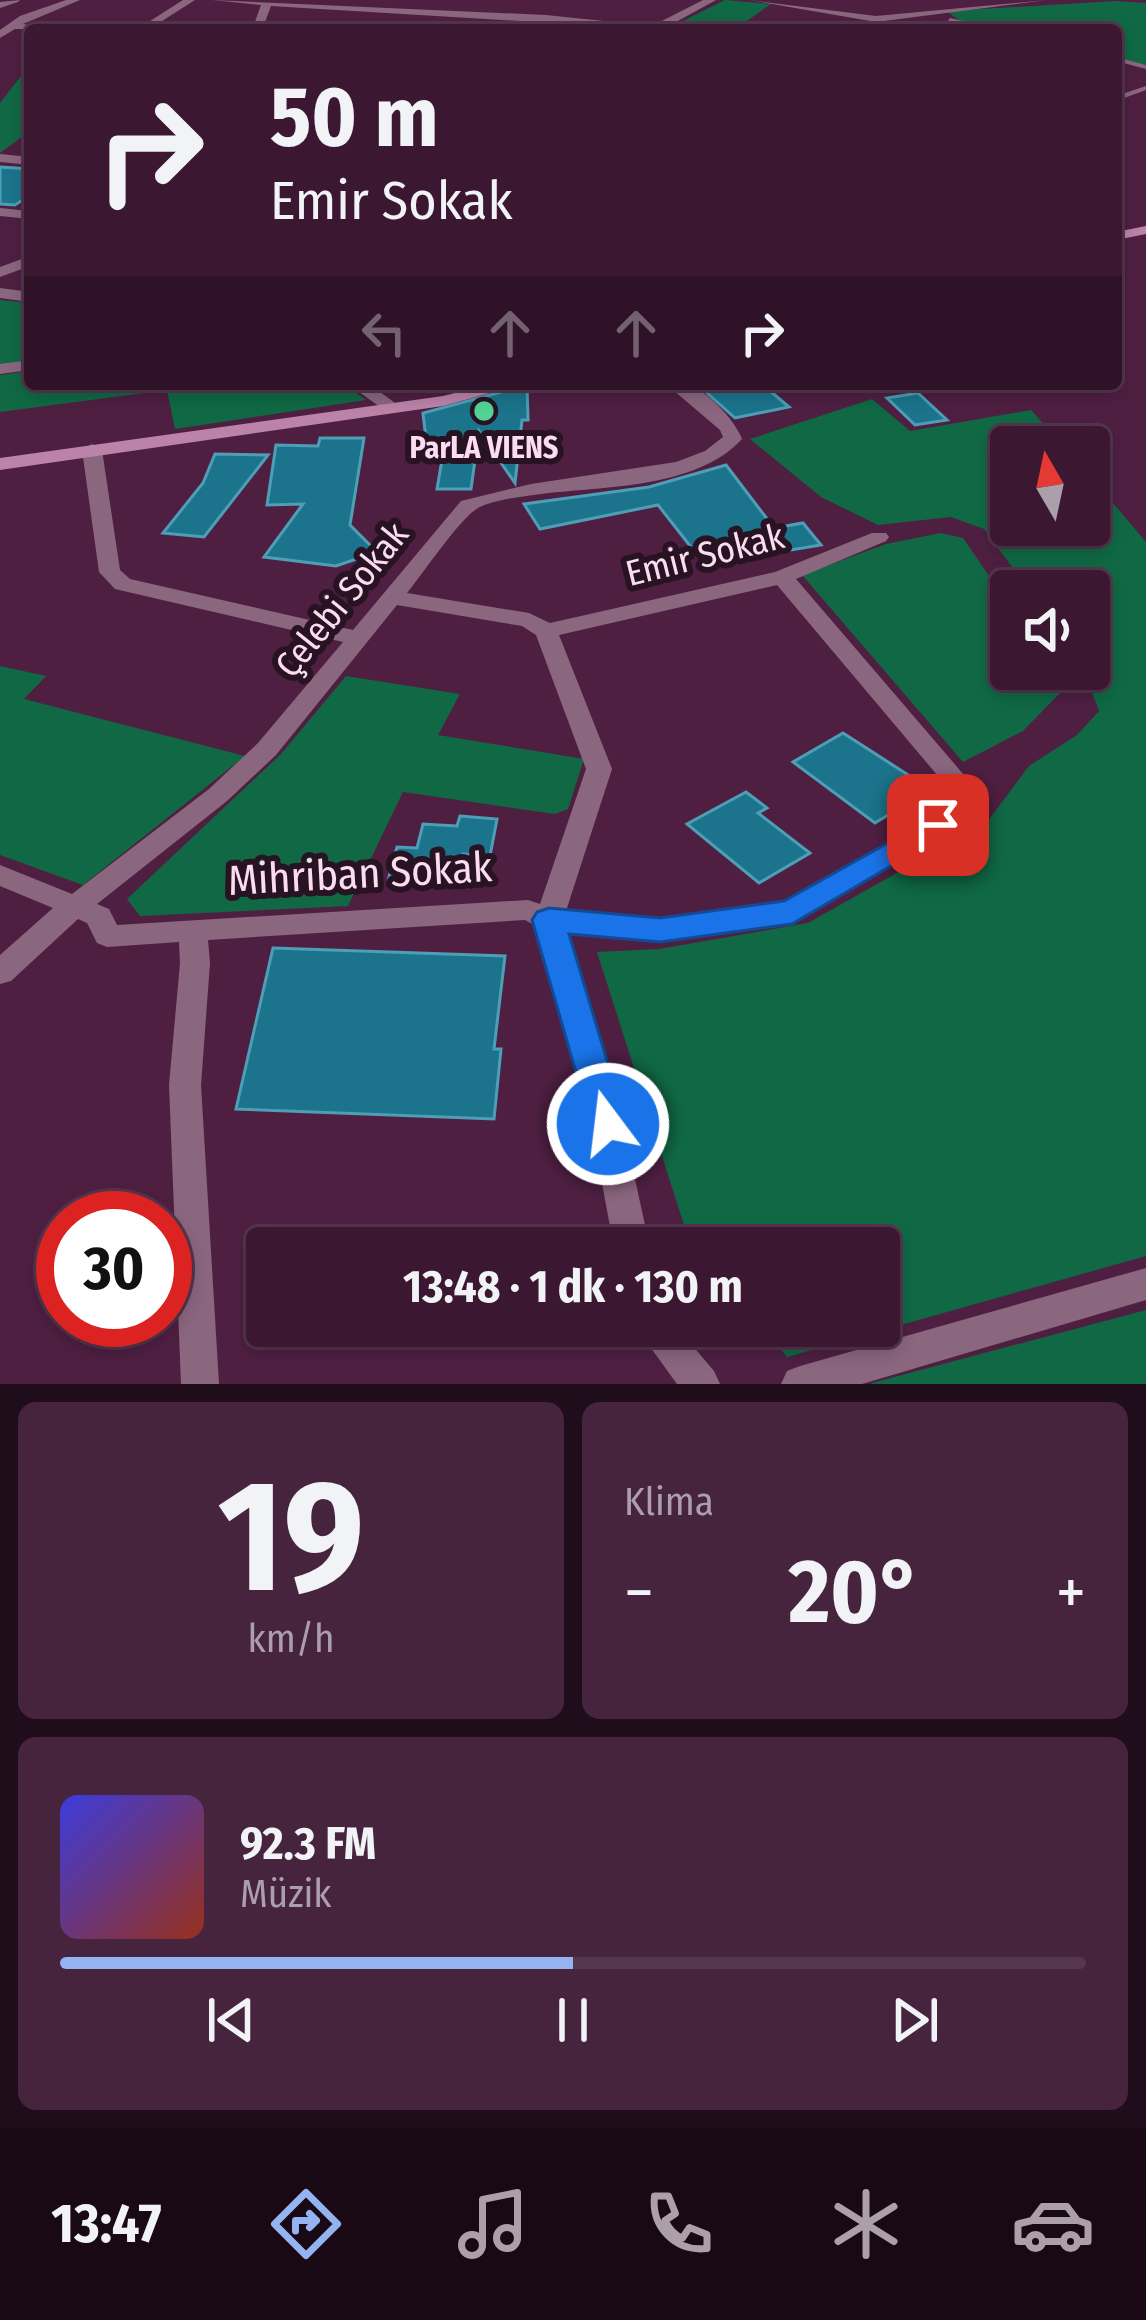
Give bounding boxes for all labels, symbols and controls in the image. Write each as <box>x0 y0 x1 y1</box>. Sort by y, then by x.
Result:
text: 50 m <box>270 67 439 168</box>
icon: right <box>72 72 228 228</box>
text: Emir Sokak <box>270 169 513 233</box>
icon: left <box>351 300 417 366</box>
icon: ahead <box>477 300 543 366</box>
icon: ahead <box>603 300 669 366</box>
icon: right <box>729 300 795 366</box>
marker: ParLA VIENS <box>471 398 497 424</box>
north arrow <box>990 426 1110 546</box>
map controls <box>990 426 1110 690</box>
place label: ParLA VIENS <box>410 430 558 466</box>
street label: Çelebi Sokak <box>266 513 418 686</box>
street label: Emir Sokak <box>621 514 789 596</box>
button: sound <box>990 570 1110 690</box>
pin <box>887 774 989 876</box>
icon: arrive <box>905 792 971 858</box>
street label: Mihriban Sokak <box>227 842 494 906</box>
position arrow <box>545 1061 671 1187</box>
speed limit sign: 30 <box>36 1191 192 1347</box>
text: 13:48 · 1 dk · 130 m <box>403 1260 743 1314</box>
text: 19 <box>218 1444 364 1631</box>
text: Klima <box>624 1479 714 1525</box>
text: 20° <box>788 1538 921 1646</box>
text: − <box>624 1553 654 1632</box>
text: + <box>1056 1553 1086 1632</box>
text: km/h <box>248 1616 334 1662</box>
text: 92.3 FM <box>240 1817 376 1871</box>
text: Müzik <box>240 1871 332 1917</box>
icon: previous <box>198 1987 264 2053</box>
icon: pause <box>540 1987 606 2053</box>
icon: next <box>882 1987 948 2053</box>
icon: directions <box>264 2182 348 2266</box>
icon: music <box>451 2182 535 2266</box>
icon: phone <box>637 2182 721 2266</box>
icon: climate <box>824 2182 908 2266</box>
icon: car <box>1011 2182 1095 2266</box>
text: 13:47 <box>51 2192 161 2256</box>

